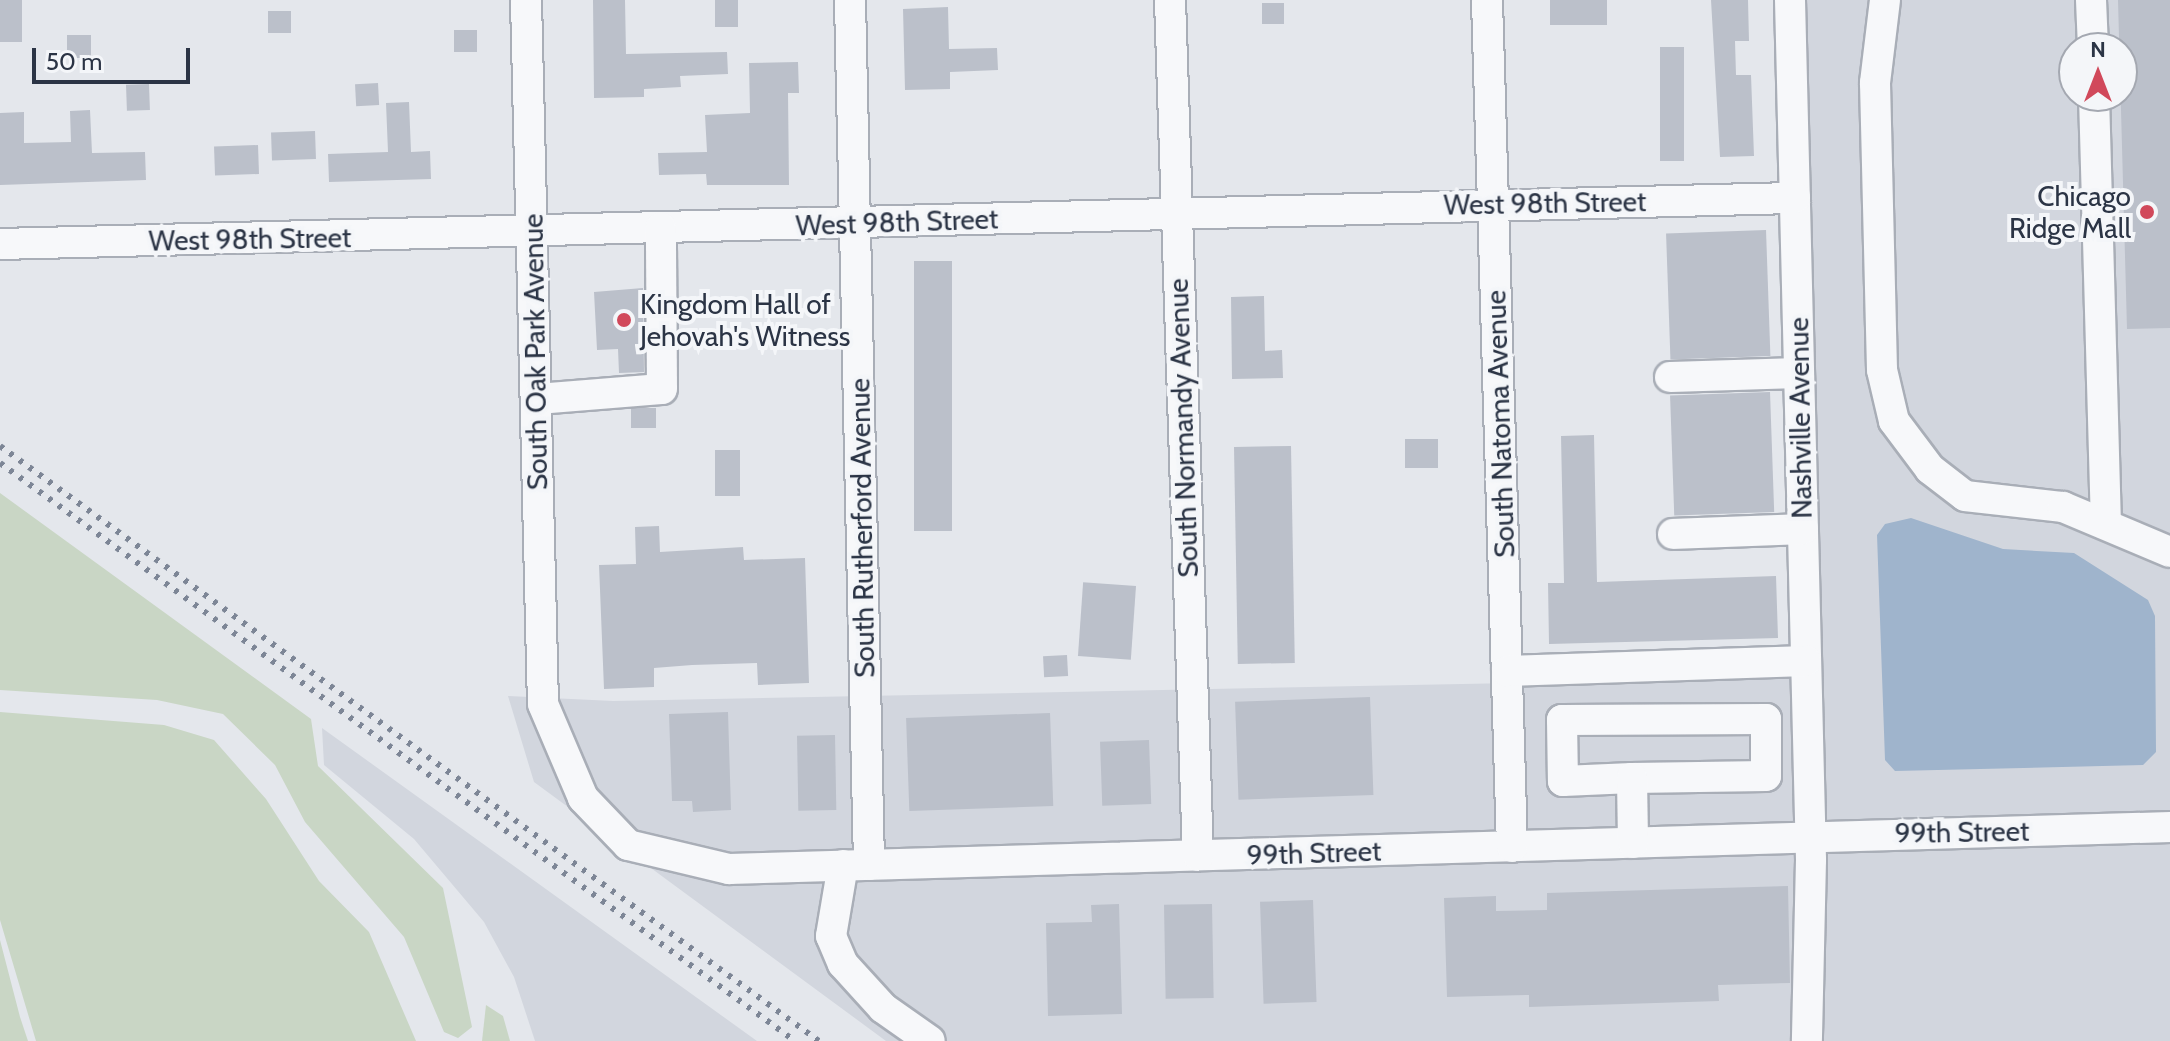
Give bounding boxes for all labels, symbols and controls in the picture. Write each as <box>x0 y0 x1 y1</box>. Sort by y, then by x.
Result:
scale bar <box>36 32 194 82</box>
north arrow <box>2058 32 2138 112</box>
text: N <box>2090 36 2106 63</box>
text: 50 m <box>46 47 102 76</box>
place label: Chicago Ridge Mall <box>2009 179 2131 245</box>
street label: West 98th Street <box>1443 184 1647 222</box>
street label: West 98th Street <box>795 202 999 242</box>
marker: Chicago Ridge Mall <box>2138 203 2156 221</box>
street label: South Oak Park Avenue <box>516 213 554 491</box>
street label: West 98th Street <box>148 220 352 258</box>
street label: South Normandy Avenue <box>1161 278 1205 578</box>
place label: Kingdom Hall of Jehovah's Witness <box>640 287 850 353</box>
street label: South Natoma Avenue <box>1479 290 1521 558</box>
marker: Kingdom Hall of Jehovah's Witness <box>615 311 633 329</box>
street label: Nashville Avenue <box>1781 317 1819 519</box>
street label: South Rutherford Avenue <box>843 378 881 678</box>
street label: 99th Street <box>1894 814 2030 850</box>
street label: 99th Street <box>1246 834 1382 872</box>

